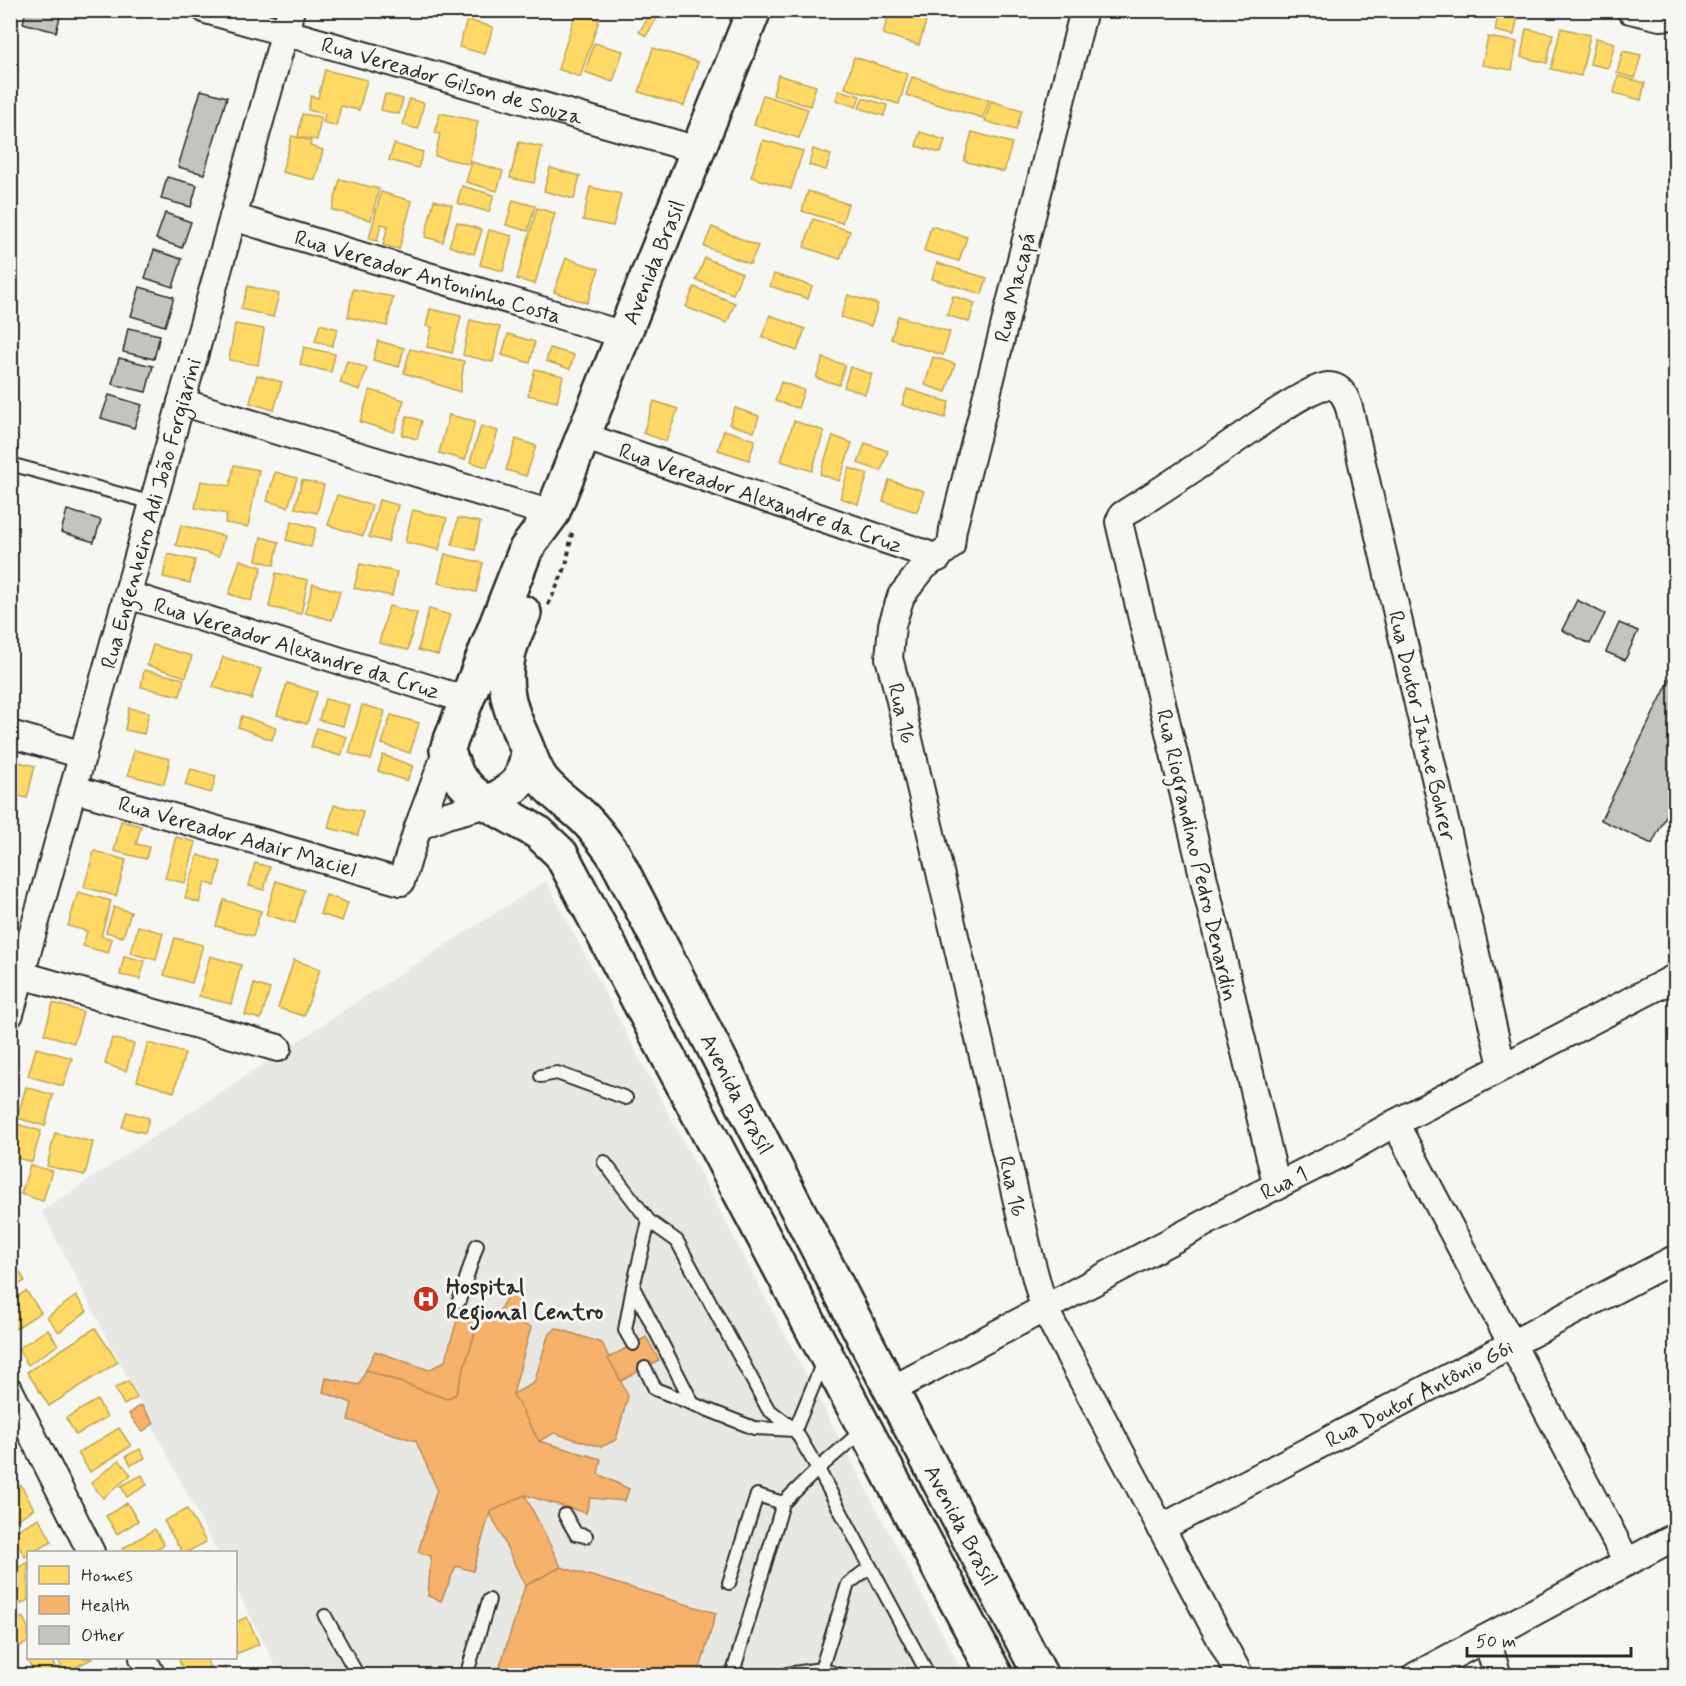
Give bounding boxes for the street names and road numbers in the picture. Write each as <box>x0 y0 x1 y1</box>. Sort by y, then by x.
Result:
street label: Rua Vereador Gilson de Souza <box>318 32 586 133</box>
street label: Avenida Brasil <box>617 196 693 329</box>
street label: Rua Vereador Antoninho Costa <box>291 224 564 331</box>
street label: Rua Macapá <box>989 230 1043 345</box>
street label: Rua Engenheiro Adi João Forgiarini <box>95 355 209 672</box>
street label: Rua Vereador Alexandre da Cruz <box>615 437 906 561</box>
street label: Rua Vereador Alexandre da Cruz <box>150 592 443 707</box>
street label: Rua Doutor Jaime Bohrer <box>1381 608 1461 845</box>
street label: Rua 16 <box>880 680 922 747</box>
street label: Rua Riograndino Pedro Denardin <box>1146 707 1243 1005</box>
street label: Rua Vereador Adair Maciel <box>115 790 359 885</box>
street label: Avenida Brasil <box>693 1029 779 1160</box>
street label: Rua 16 <box>991 1154 1032 1220</box>
street label: Rua 1 <box>1256 1161 1313 1208</box>
street label: Rua Doutor Antônio Gói <box>1321 1334 1518 1455</box>
street label: Avenida Brasil <box>917 1461 1003 1591</box>

